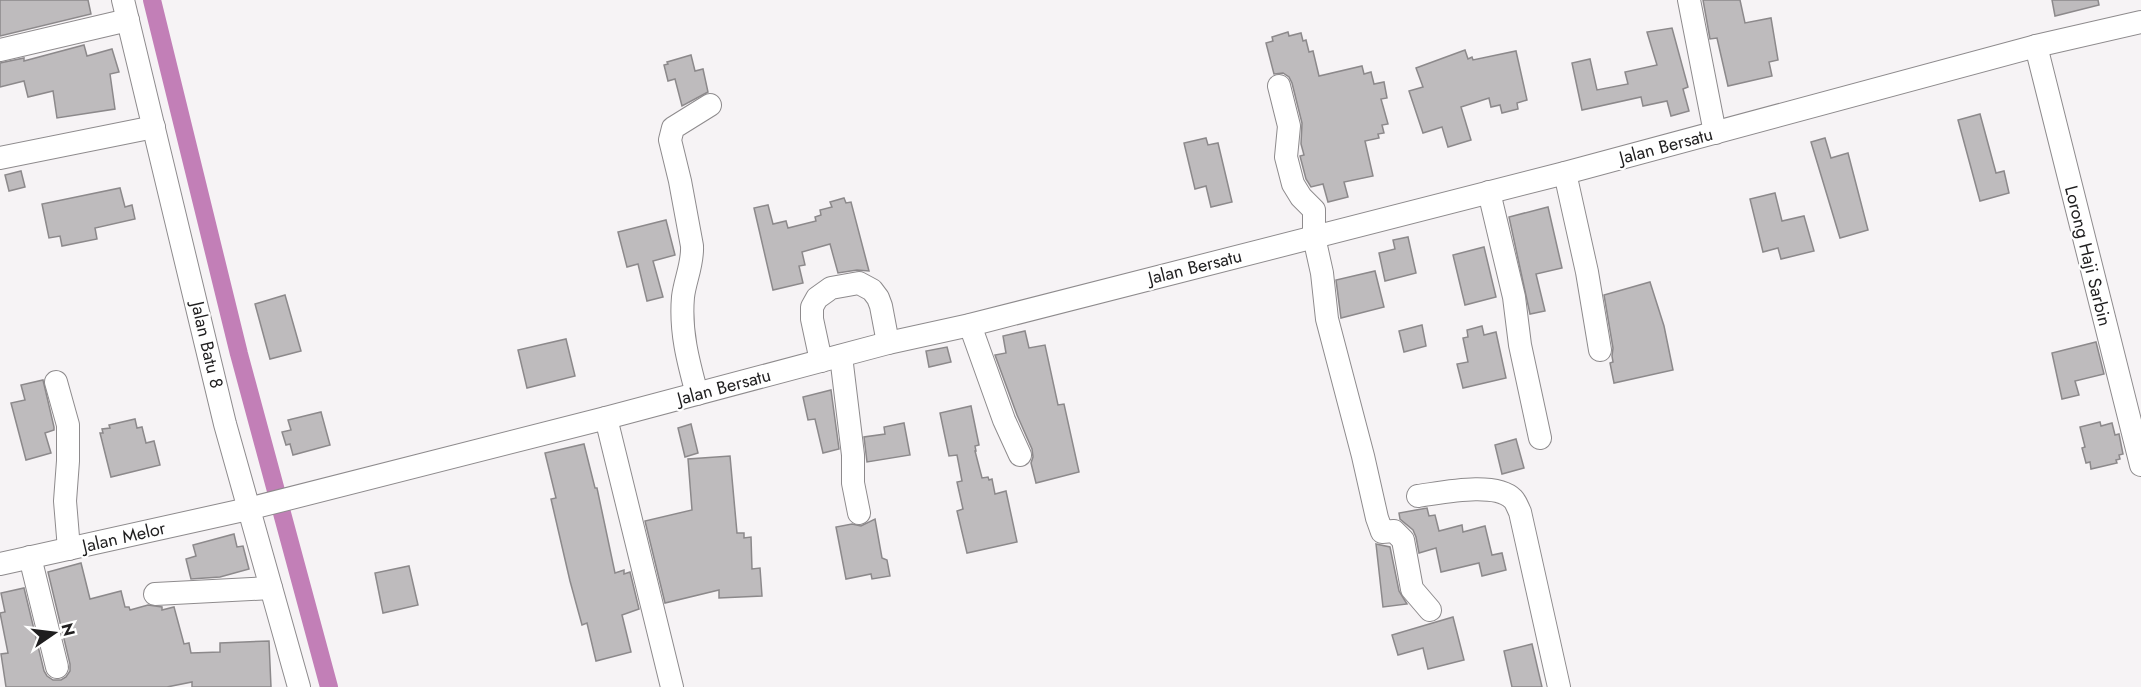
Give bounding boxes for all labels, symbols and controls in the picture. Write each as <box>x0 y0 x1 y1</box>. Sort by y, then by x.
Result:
street label: Jalan Bersatu <box>1614 121 1716 171</box>
street label: Lorong Haji Sarbin <box>2058 183 2118 329</box>
street label: Jalan Bersatu <box>1143 243 1245 292</box>
street label: Jalan Batu 8 <box>184 297 230 391</box>
street label: Jalan Bersatu <box>672 362 774 412</box>
street label: Jalan Melor <box>78 515 169 560</box>
north arrow <box>24 603 84 663</box>
text: N <box>55 621 81 638</box>

